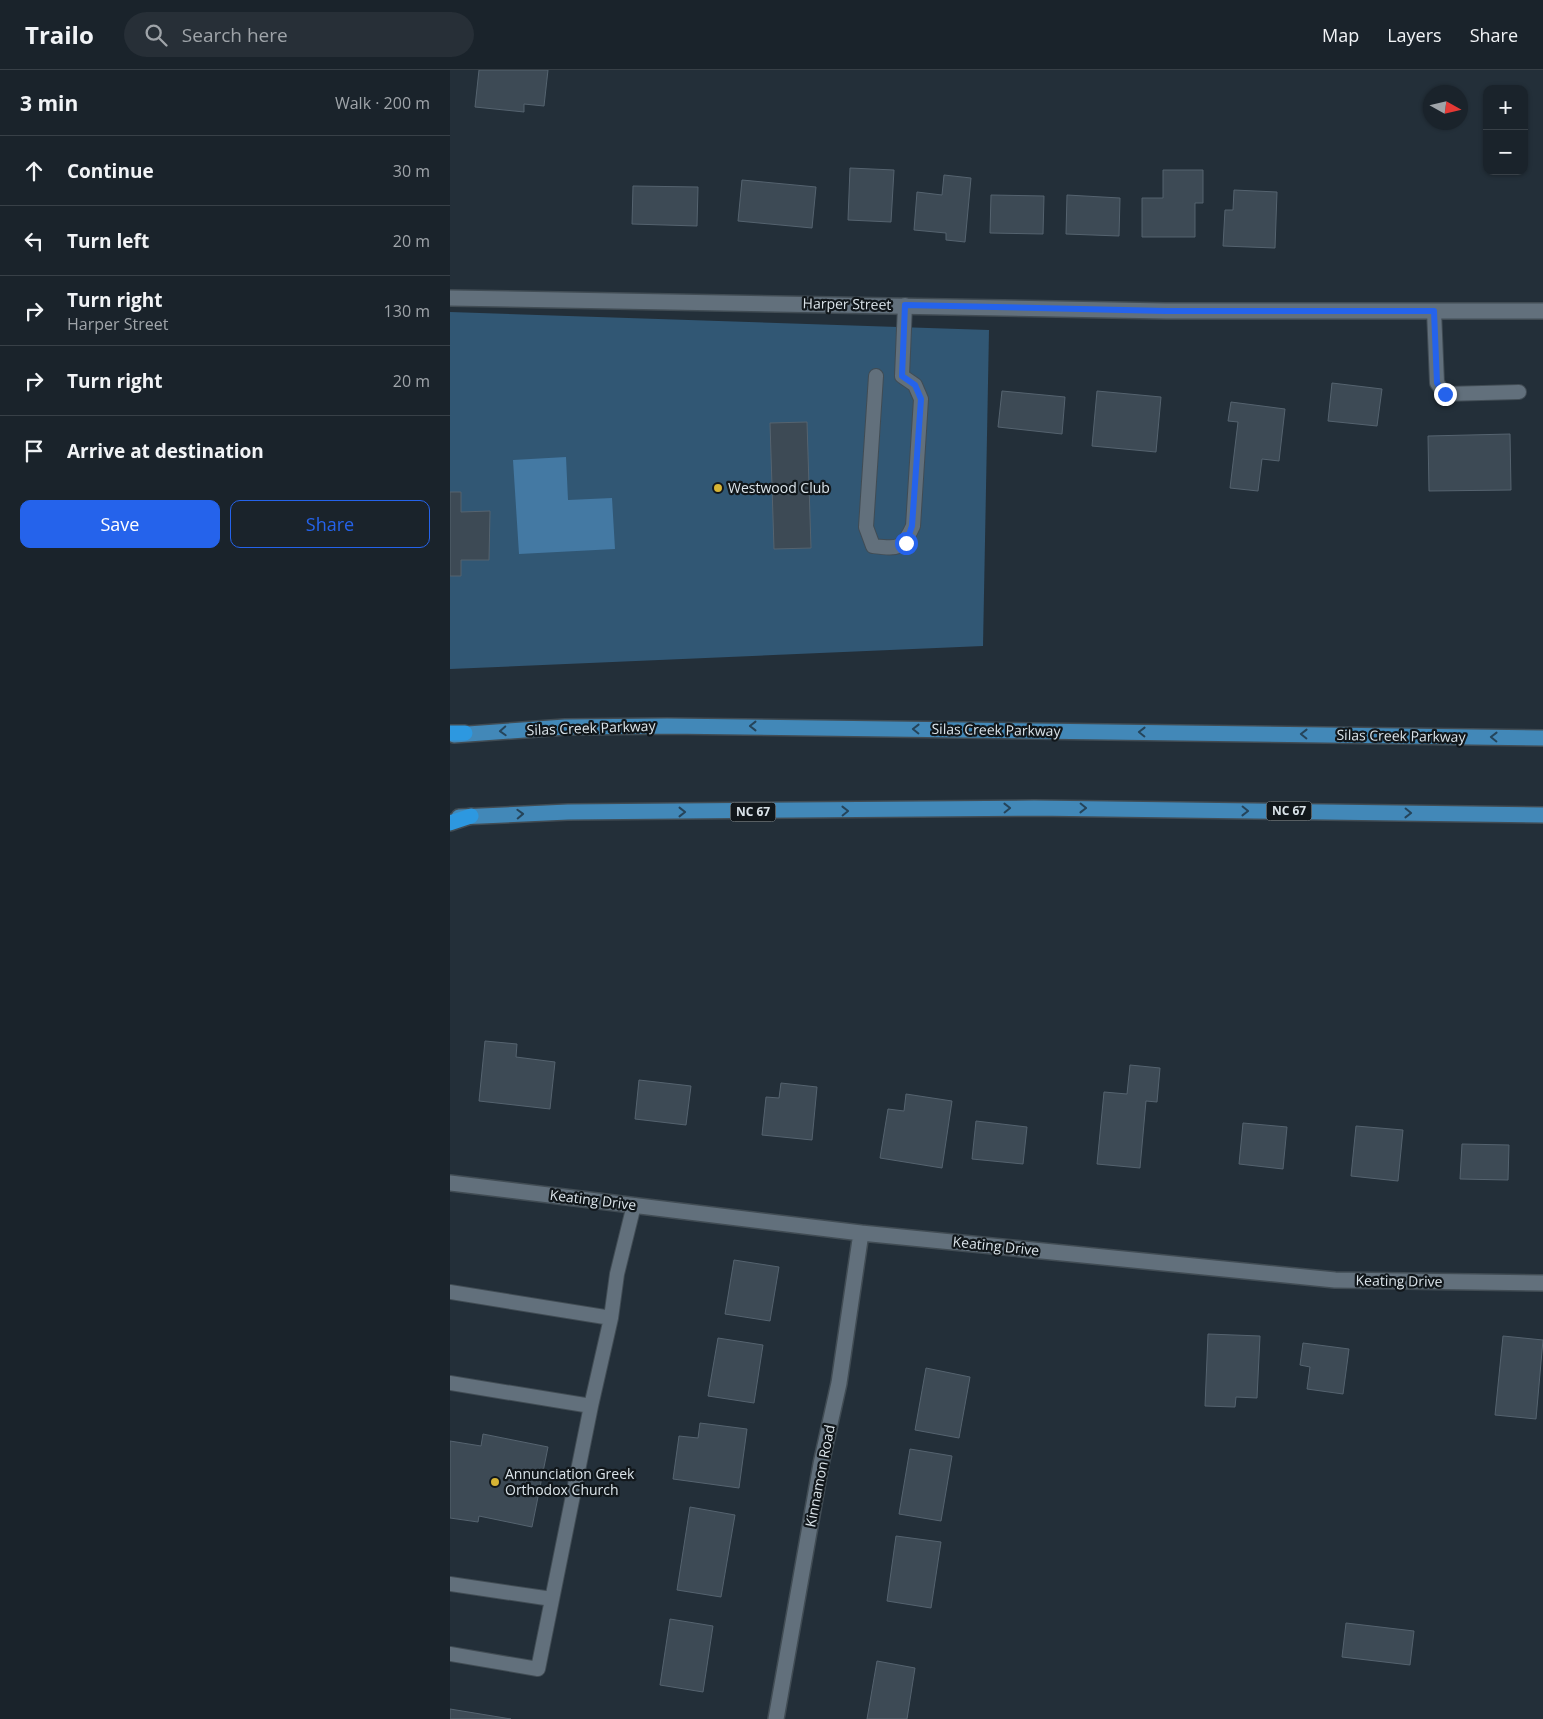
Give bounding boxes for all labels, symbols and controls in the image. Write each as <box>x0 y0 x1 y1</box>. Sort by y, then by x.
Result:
search box <box>124 12 474 57</box>
text: Trailo <box>25 18 94 51</box>
icon: search <box>142 21 170 49</box>
text: Search here <box>182 22 288 48</box>
text: Map <box>1322 23 1359 47</box>
text: Layers <box>1387 23 1442 47</box>
text: Share <box>1470 23 1518 47</box>
north arrow <box>1423 85 1468 130</box>
map controls <box>1483 85 1528 175</box>
button: + <box>1483 85 1528 130</box>
text: 3 min <box>20 89 78 117</box>
text: Walk · 200 m <box>335 92 430 114</box>
button: − <box>1483 130 1528 175</box>
icon: ahead <box>20 157 48 185</box>
text: Continue <box>67 158 154 184</box>
text: 30 m <box>393 160 430 182</box>
icon: left <box>20 227 48 255</box>
text: Turn left <box>67 228 149 254</box>
text: 20 m <box>393 230 430 252</box>
text: Turn right <box>67 287 162 313</box>
street label: Harper Street <box>802 293 892 314</box>
icon: right <box>20 297 48 325</box>
text: 130 m <box>384 300 430 322</box>
text: Harper Street <box>67 313 168 335</box>
icon: right <box>20 367 48 395</box>
text: Turn right <box>67 368 162 394</box>
text: 20 m <box>393 370 430 392</box>
route end <box>1434 383 1457 406</box>
icon: arrive <box>20 437 48 465</box>
text: Arrive at destination <box>67 438 264 464</box>
place label: Westwood Club <box>728 478 830 497</box>
marker: Westwood Club <box>712 482 724 494</box>
button: Save <box>20 500 220 548</box>
button: Share <box>230 500 430 548</box>
route start <box>895 532 918 555</box>
street label: Silas Creek Parkway <box>526 716 657 739</box>
street label: Silas Creek Parkway <box>931 719 1062 740</box>
one-way arrow <box>749 721 756 731</box>
one-way arrow <box>911 724 919 734</box>
street label: Silas Creek Parkway <box>1336 725 1467 746</box>
one-way arrow <box>499 726 507 737</box>
one-way arrow <box>1137 727 1145 737</box>
one-way arrow <box>1300 729 1308 739</box>
one-way arrow <box>1490 732 1498 742</box>
road number: NC 67 <box>1266 801 1312 820</box>
road number: NC 67 <box>730 802 776 822</box>
one-way arrow <box>1004 803 1011 813</box>
one-way arrow <box>1080 803 1087 813</box>
one-way arrow <box>841 805 849 816</box>
one-way arrow <box>1242 806 1250 816</box>
one-way arrow <box>678 807 686 817</box>
one-way arrow <box>1404 808 1412 818</box>
one-way arrow <box>516 809 524 820</box>
street label: Keating Drive <box>549 1185 637 1214</box>
street label: Keating Drive <box>952 1232 1040 1260</box>
street label: Keating Drive <box>1355 1270 1443 1291</box>
street label: Kinnamon Road <box>800 1423 839 1529</box>
place label: Annunciation Greek Orthodox Church <box>505 1464 635 1499</box>
marker: Annunciation Greek Orthodox Church <box>489 1476 501 1488</box>

